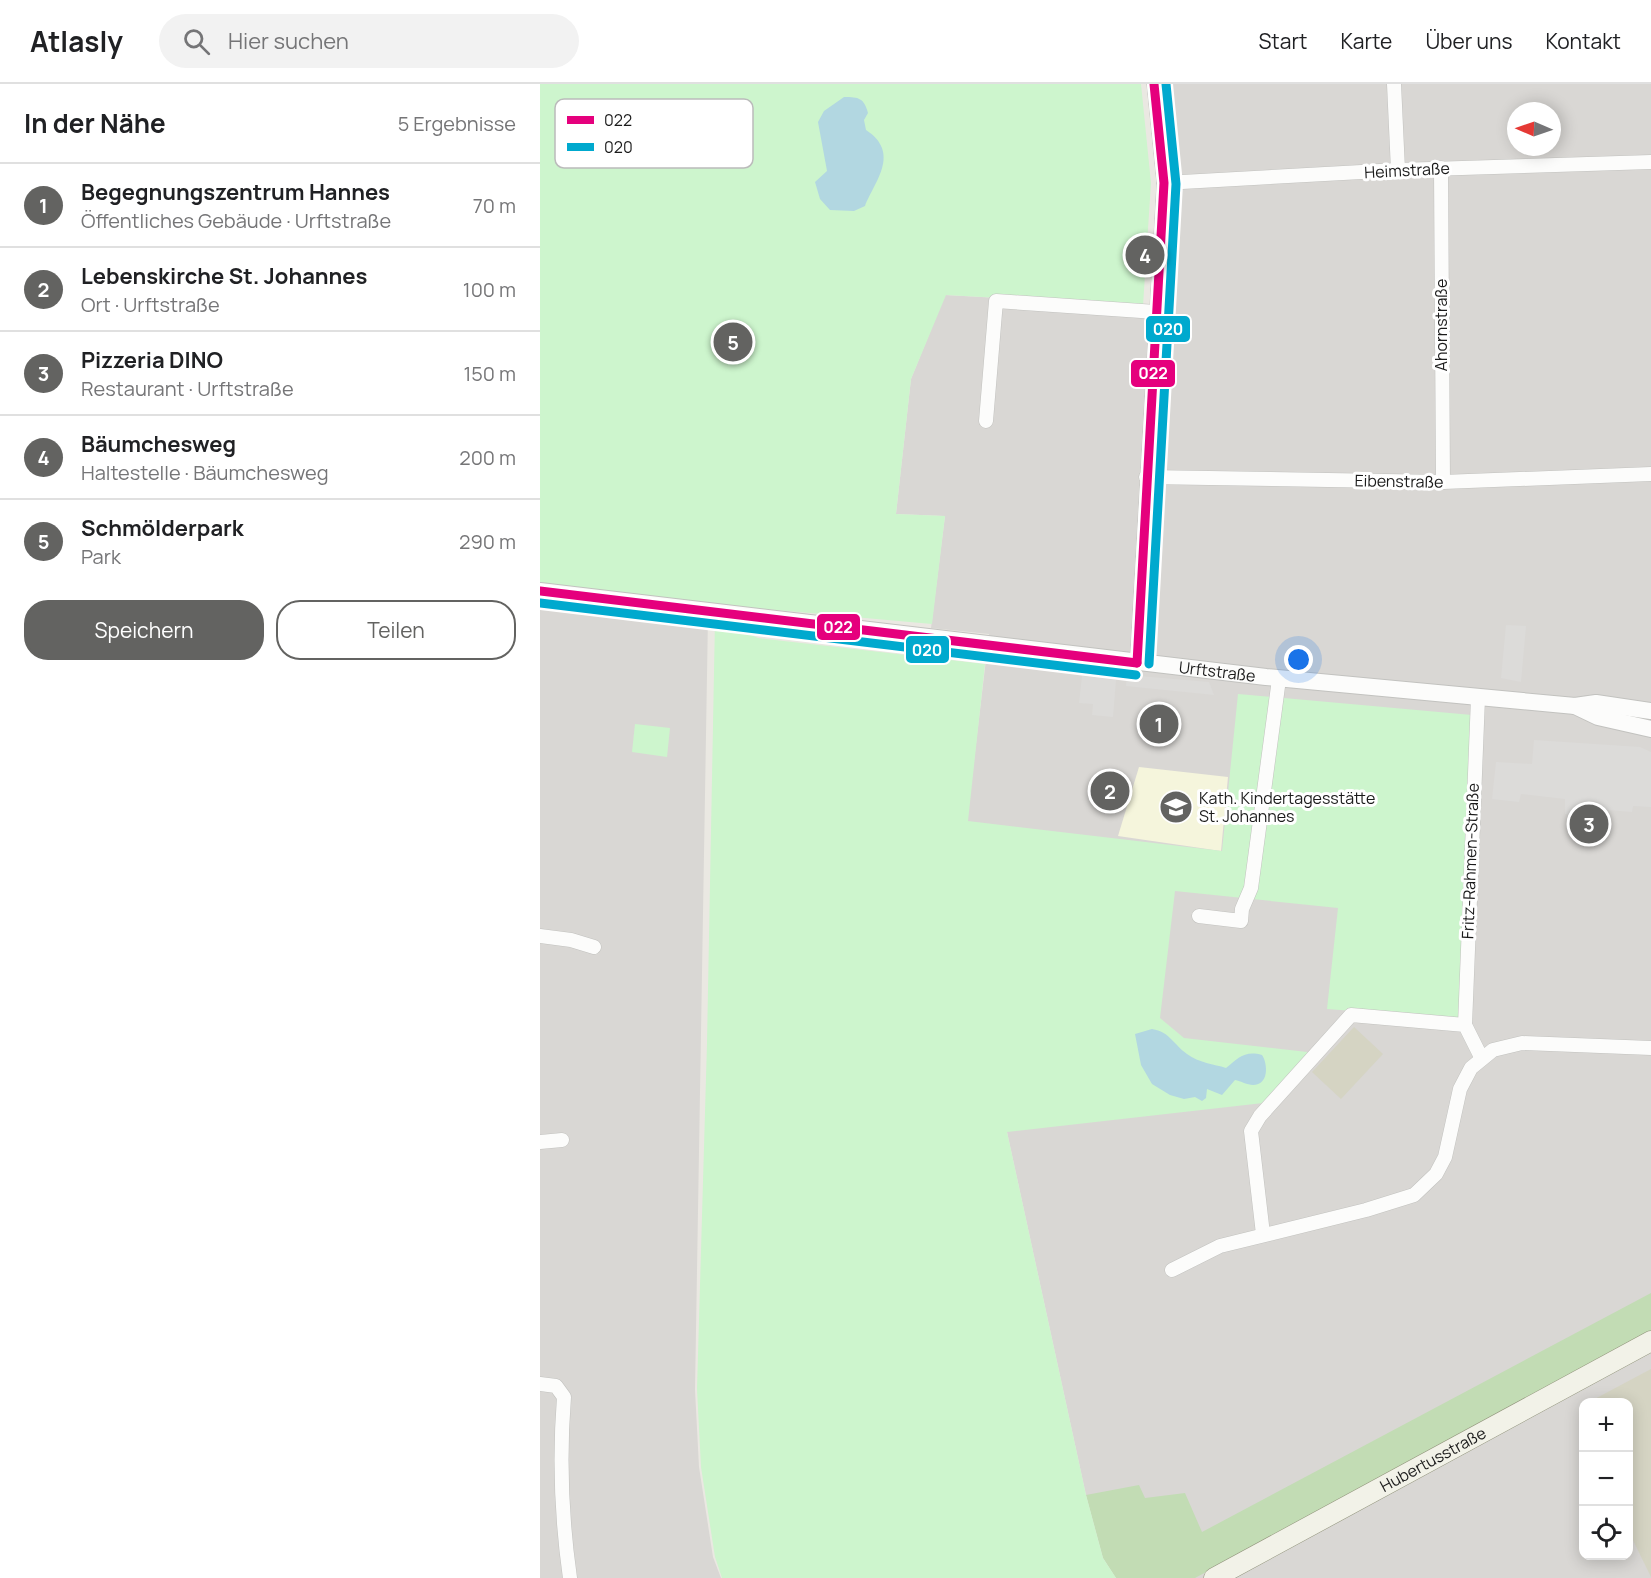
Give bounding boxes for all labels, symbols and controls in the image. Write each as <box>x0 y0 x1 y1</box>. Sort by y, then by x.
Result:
search box <box>159 14 579 68</box>
text: Atlasly <box>30 22 123 60</box>
icon: search <box>180 25 213 58</box>
text: Hier suchen <box>228 26 349 56</box>
text: Start <box>1258 27 1307 55</box>
text: Karte <box>1340 27 1392 55</box>
text: Über uns <box>1425 27 1513 55</box>
text: Kontakt <box>1546 27 1621 55</box>
legend <box>555 99 753 168</box>
north arrow <box>1507 102 1561 156</box>
text: In der Nähe <box>24 105 166 141</box>
text: 022 <box>604 109 632 131</box>
text: 5 Ergebnisse <box>398 110 516 137</box>
text: 020 <box>604 136 633 158</box>
street label: Heimstraße <box>1364 157 1450 183</box>
text: Begegnungszentrum Hannes <box>81 177 390 207</box>
text: 1 <box>39 192 48 219</box>
text: 70 m <box>473 192 516 219</box>
text: Öffentliches Gebäude · Urftstraße <box>81 207 391 234</box>
pin: 4 <box>1126 232 1164 278</box>
text: Lebenskirche St. Johannes <box>81 261 367 291</box>
text: 2 <box>38 276 49 303</box>
text: 100 m <box>463 276 516 303</box>
street label: Ahornstraße <box>1430 279 1452 371</box>
text: Ort · Urftstraße <box>81 291 220 318</box>
line badge: 020 <box>1145 315 1191 343</box>
text: 020 <box>1153 318 1183 340</box>
pin: 5 <box>714 320 752 364</box>
text: Pizzeria DINO <box>81 345 223 375</box>
line badge: 022 <box>1130 359 1176 388</box>
text: 3 <box>38 360 49 387</box>
text: 150 m <box>463 360 516 387</box>
text: 022 <box>1138 362 1168 384</box>
text: Restaurant · Urftstraße <box>81 375 294 402</box>
text: Bäumchesweg <box>81 429 236 459</box>
text: 4 <box>37 444 50 471</box>
text: 200 m <box>459 444 516 471</box>
text: Haltestelle · Bäumchesweg <box>81 459 329 486</box>
street label: Eibenstraße <box>1354 469 1444 493</box>
text: Schmölderpark <box>81 513 244 543</box>
text: 5 <box>38 528 49 555</box>
text: 290 m <box>459 528 516 555</box>
text: Park <box>81 543 121 570</box>
button: Speichern <box>24 600 264 660</box>
button: Teilen <box>276 600 516 660</box>
line badge: 022 <box>816 613 861 641</box>
text: 022 <box>823 616 853 638</box>
line badge: 020 <box>905 635 950 664</box>
text: 020 <box>912 639 942 661</box>
your location <box>1284 645 1313 674</box>
street label: Urftstraße <box>1178 656 1257 687</box>
pin: 1 <box>1140 702 1178 746</box>
pin: 2 <box>1090 768 1130 814</box>
street label: Fritz-Rahmen-Straße <box>1456 783 1484 939</box>
place label: Kath. Kindertagesstätte St. Johannes <box>1199 787 1375 827</box>
school or university icon: Kath. Kindertagesstätte St. Johannes <box>1158 789 1194 825</box>
pin: 3 <box>1570 802 1608 846</box>
map controls <box>1579 1398 1633 1560</box>
button: + <box>1579 1398 1633 1452</box>
street label: Hubertusstraße <box>1376 1422 1490 1497</box>
button: − <box>1579 1452 1633 1506</box>
button: locate <box>1579 1506 1633 1560</box>

